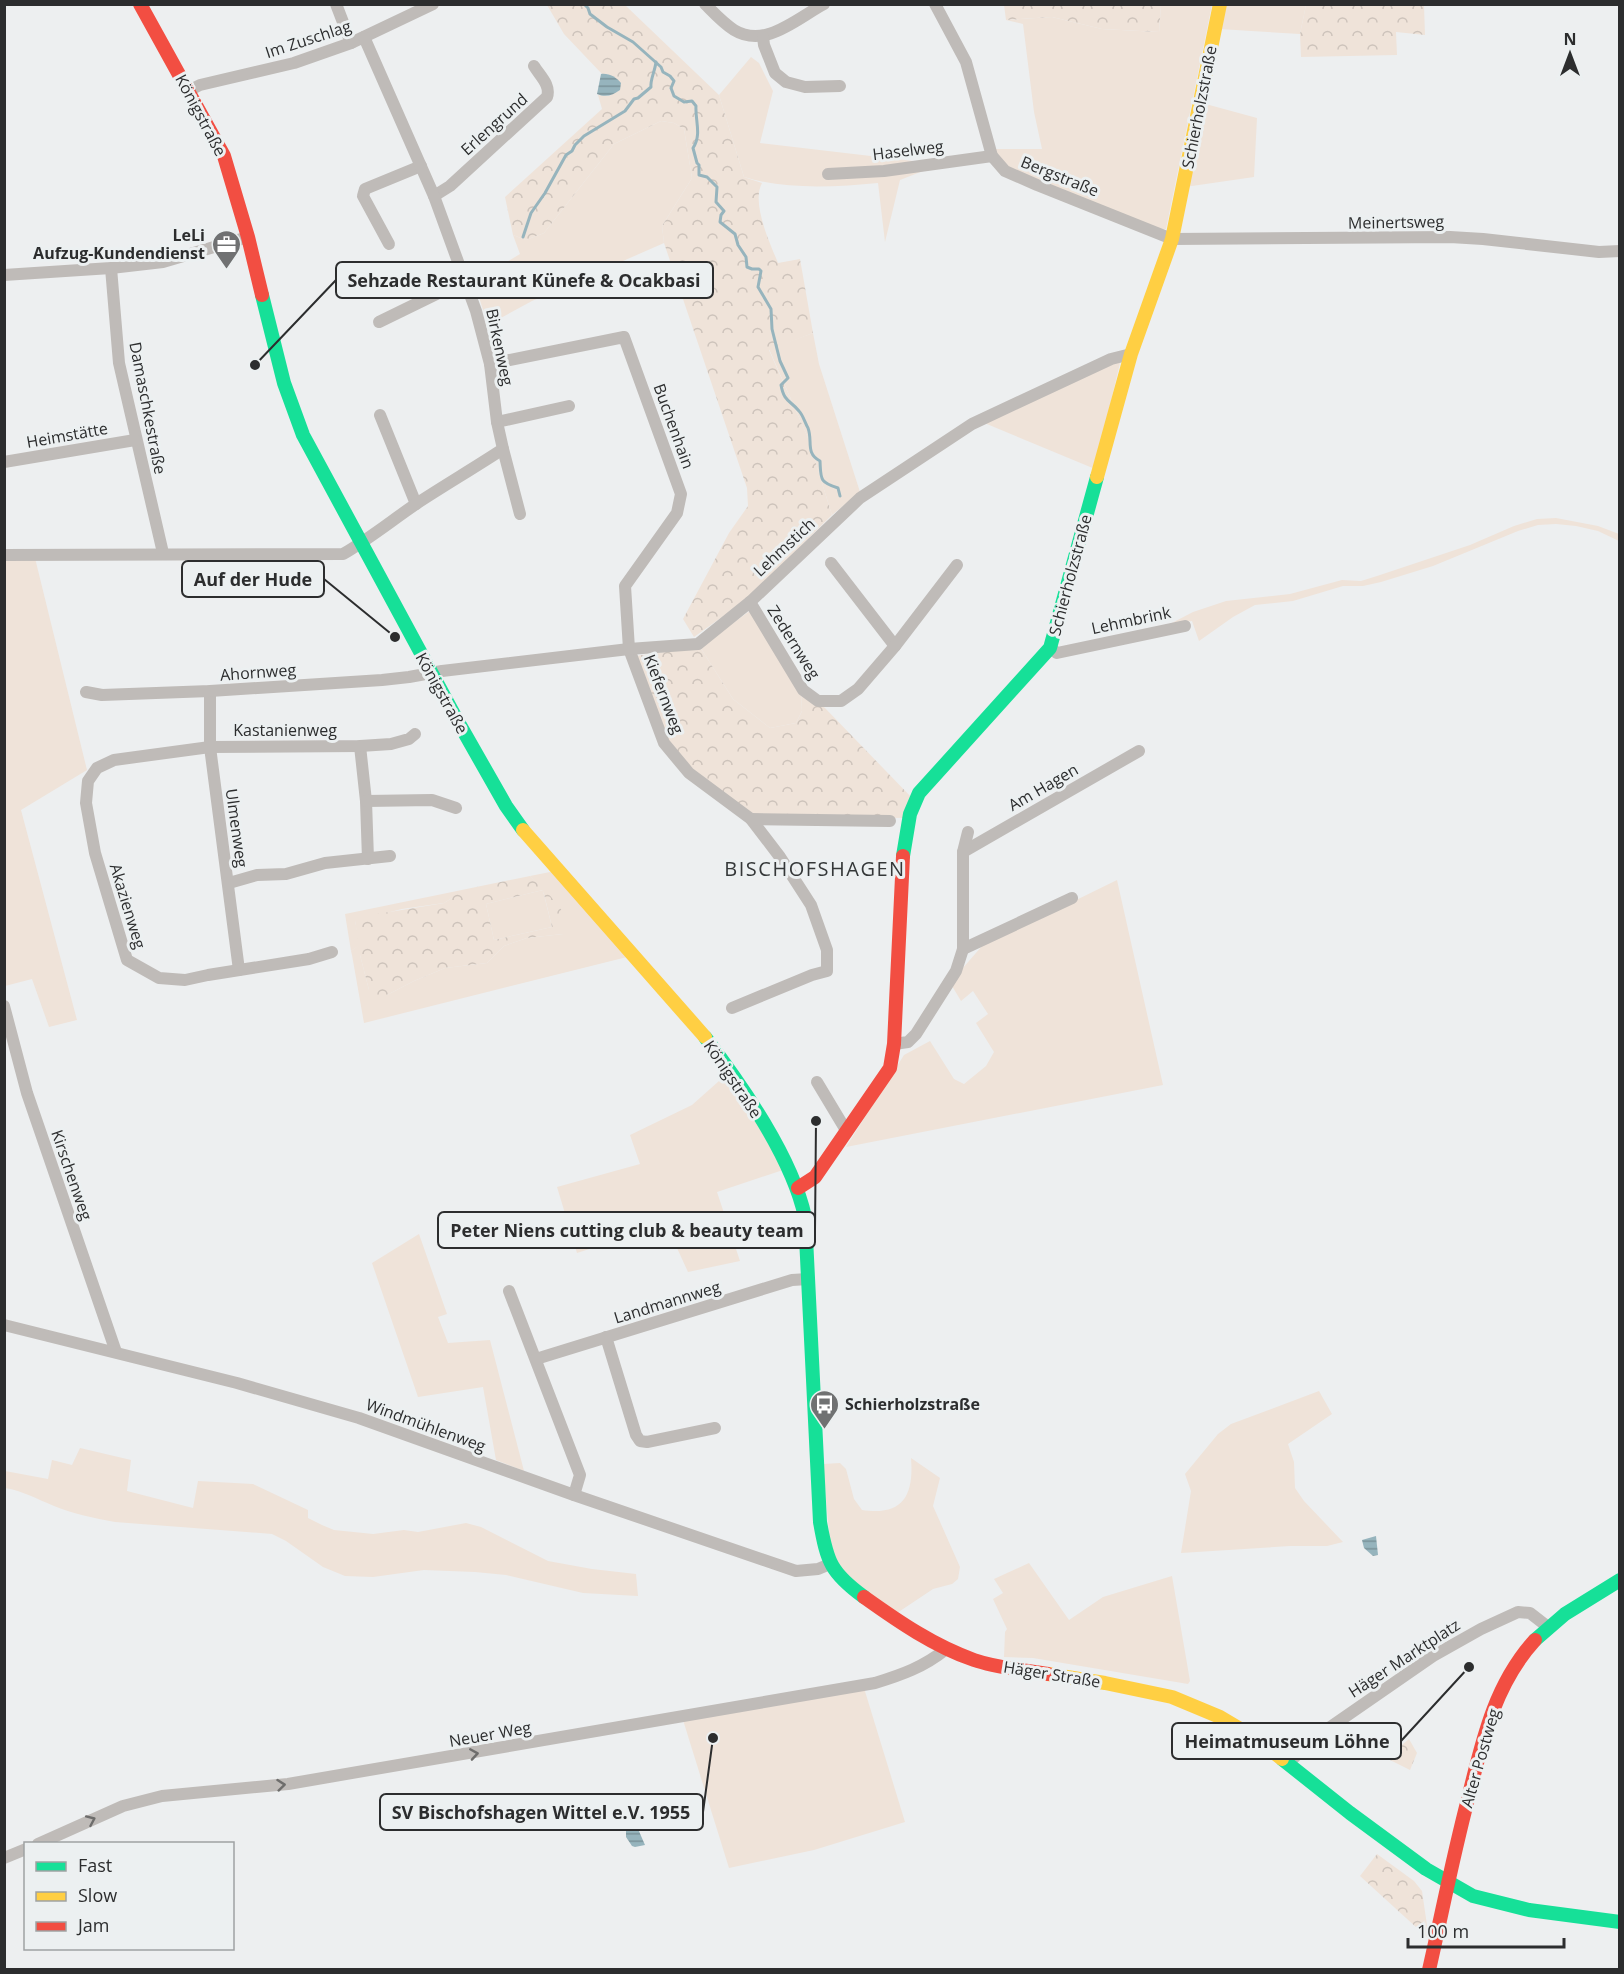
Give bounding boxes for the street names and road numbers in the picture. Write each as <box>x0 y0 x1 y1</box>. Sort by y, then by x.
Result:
street label: Im Zuschlag <box>262 15 354 63</box>
street label: Schierholzstraße <box>1176 44 1222 170</box>
street label: Königstraße <box>170 70 232 160</box>
street label: Erlengrund <box>456 88 532 160</box>
street label: Haselweg <box>871 135 945 165</box>
street label: Bergstraße <box>1018 150 1102 202</box>
street label: Meinertsweg <box>1348 210 1445 234</box>
street label: Birkenweg <box>481 306 519 388</box>
street label: Damaschkestraße <box>124 340 172 476</box>
street label: Buchenhain <box>648 380 700 472</box>
street label: Heimstätte <box>25 417 109 453</box>
street label: Schierholzstraße <box>1043 512 1097 638</box>
street label: Lehmstich <box>748 513 820 581</box>
street label: Zedernweg <box>763 601 826 683</box>
street label: Lehmbrink <box>1089 601 1173 639</box>
street label: Königstraße <box>411 648 473 738</box>
street label: Kiefernweg <box>639 651 689 737</box>
street label: Ahornweg <box>219 658 297 686</box>
street label: Kastanienweg <box>233 719 337 741</box>
street label: Am Hagen <box>1004 758 1082 816</box>
street label: Ulmenweg <box>221 787 253 869</box>
street label: Akazienweg <box>105 861 151 952</box>
street label: Königstraße <box>699 1036 767 1122</box>
street label: Kirschenweg <box>46 1127 98 1223</box>
street label: Landmannweg <box>611 1275 723 1329</box>
street label: Windmühlenweg <box>363 1393 489 1457</box>
street label: Häger Marktplatz <box>1344 1614 1464 1702</box>
street label: Häger Straße <box>1002 1655 1102 1693</box>
street label: Alter Postweg <box>1455 1706 1505 1810</box>
street label: Neuer Weg <box>447 1716 533 1752</box>

